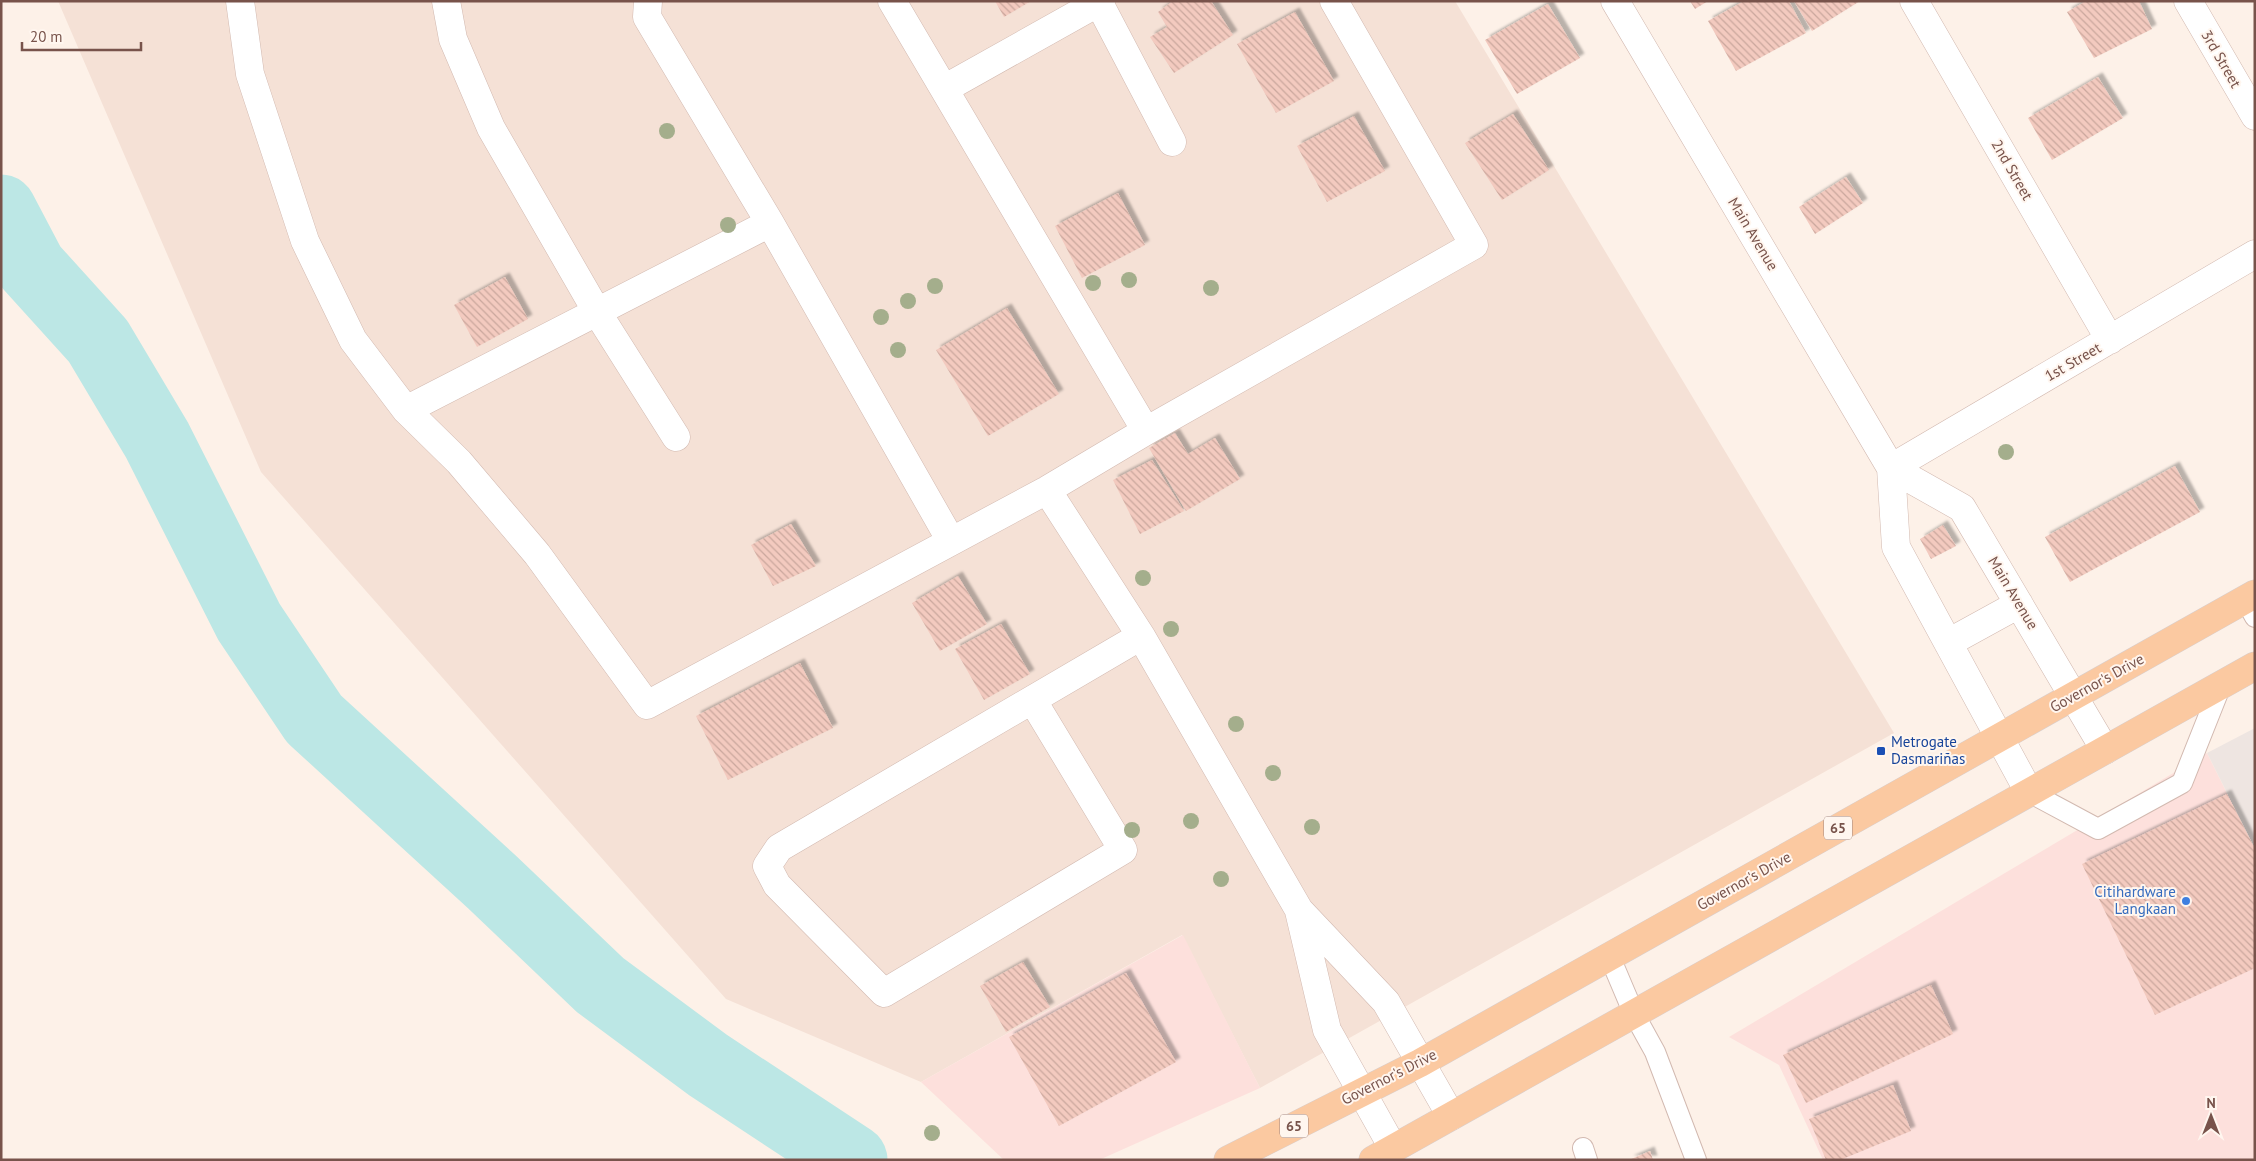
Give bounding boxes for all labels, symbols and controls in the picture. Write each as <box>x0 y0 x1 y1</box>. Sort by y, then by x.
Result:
scale bar <box>22 20 141 52</box>
street label: 3rd Street <box>2197 26 2246 91</box>
text: 20 m <box>30 27 63 46</box>
street label: 2nd Street <box>1988 136 2037 203</box>
street label: Main Avenue <box>1724 194 1783 274</box>
street label: 1st Street <box>2041 338 2104 385</box>
street label: Main Avenue <box>1984 553 2043 633</box>
street label: Governor's Drive <box>2046 649 2147 716</box>
place label: Metrogate Dasmariñas <box>1891 732 1965 768</box>
marker: Metrogate Dasmariñas <box>1875 745 1887 757</box>
road number: 65 <box>1824 816 1852 840</box>
street label: Governor's Drive <box>1693 847 1794 914</box>
place label: Citihardware Langkaan <box>2094 882 2176 918</box>
marker: Citihardware Langkaan <box>2180 895 2192 907</box>
street label: Governor's Drive <box>1338 1044 1440 1109</box>
north arrow <box>2186 1091 2236 1141</box>
text: N <box>2206 1094 2216 1112</box>
road number: 65 <box>1280 1114 1308 1138</box>

